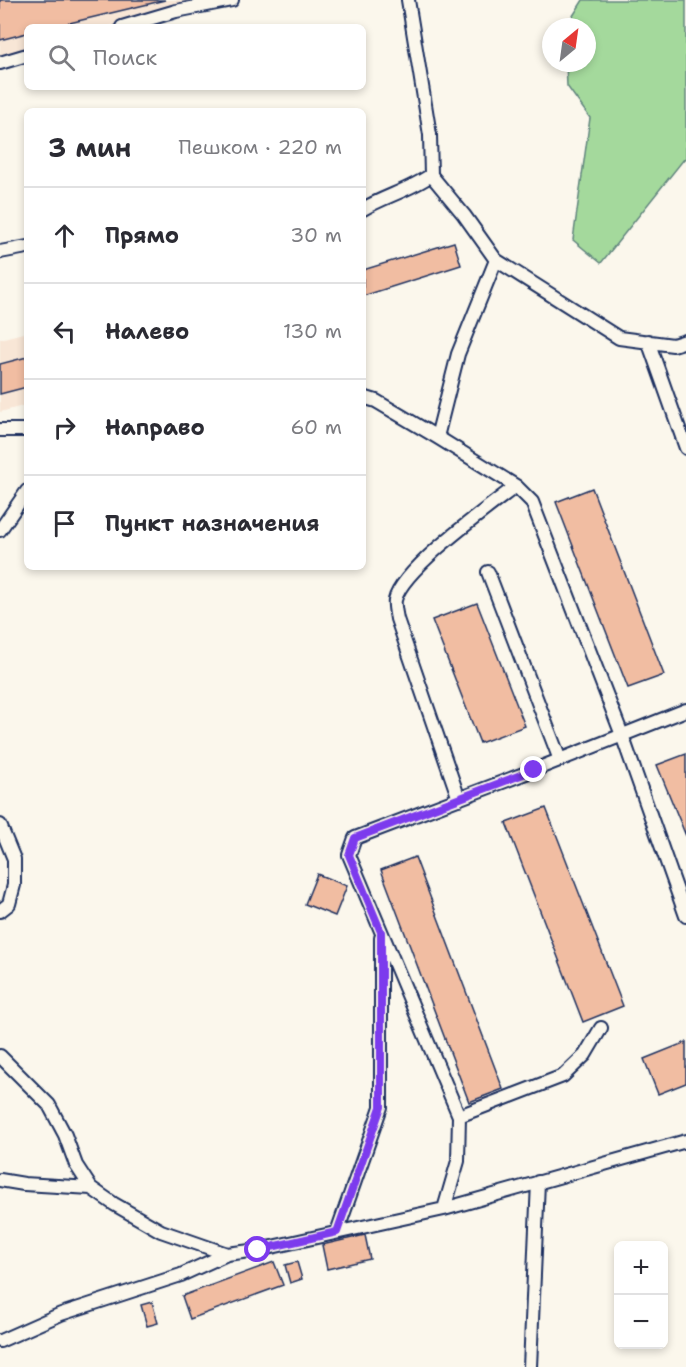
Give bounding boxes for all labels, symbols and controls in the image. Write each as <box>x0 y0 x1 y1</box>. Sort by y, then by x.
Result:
north arrow <box>542 18 596 72</box>
search box <box>24 24 366 90</box>
icon: search <box>45 41 78 74</box>
text: Поиск <box>93 43 157 72</box>
text: 3 мин <box>48 130 131 165</box>
text: Пешком · 220 m <box>179 134 342 160</box>
icon: ahead <box>48 219 81 252</box>
text: Прямо <box>105 221 179 250</box>
text: 30 m <box>290 222 342 248</box>
icon: left <box>48 315 81 348</box>
text: Налево <box>105 317 189 346</box>
text: 130 m <box>283 318 342 344</box>
icon: right <box>48 411 81 444</box>
text: Направо <box>105 413 205 442</box>
text: 60 m <box>290 414 342 440</box>
icon: arrive <box>48 507 81 540</box>
text: Пункт назначения <box>105 509 319 538</box>
route end <box>520 756 546 782</box>
route start <box>244 1236 270 1262</box>
map controls <box>614 1241 668 1349</box>
button: + <box>614 1241 668 1295</box>
button: − <box>614 1295 668 1349</box>

